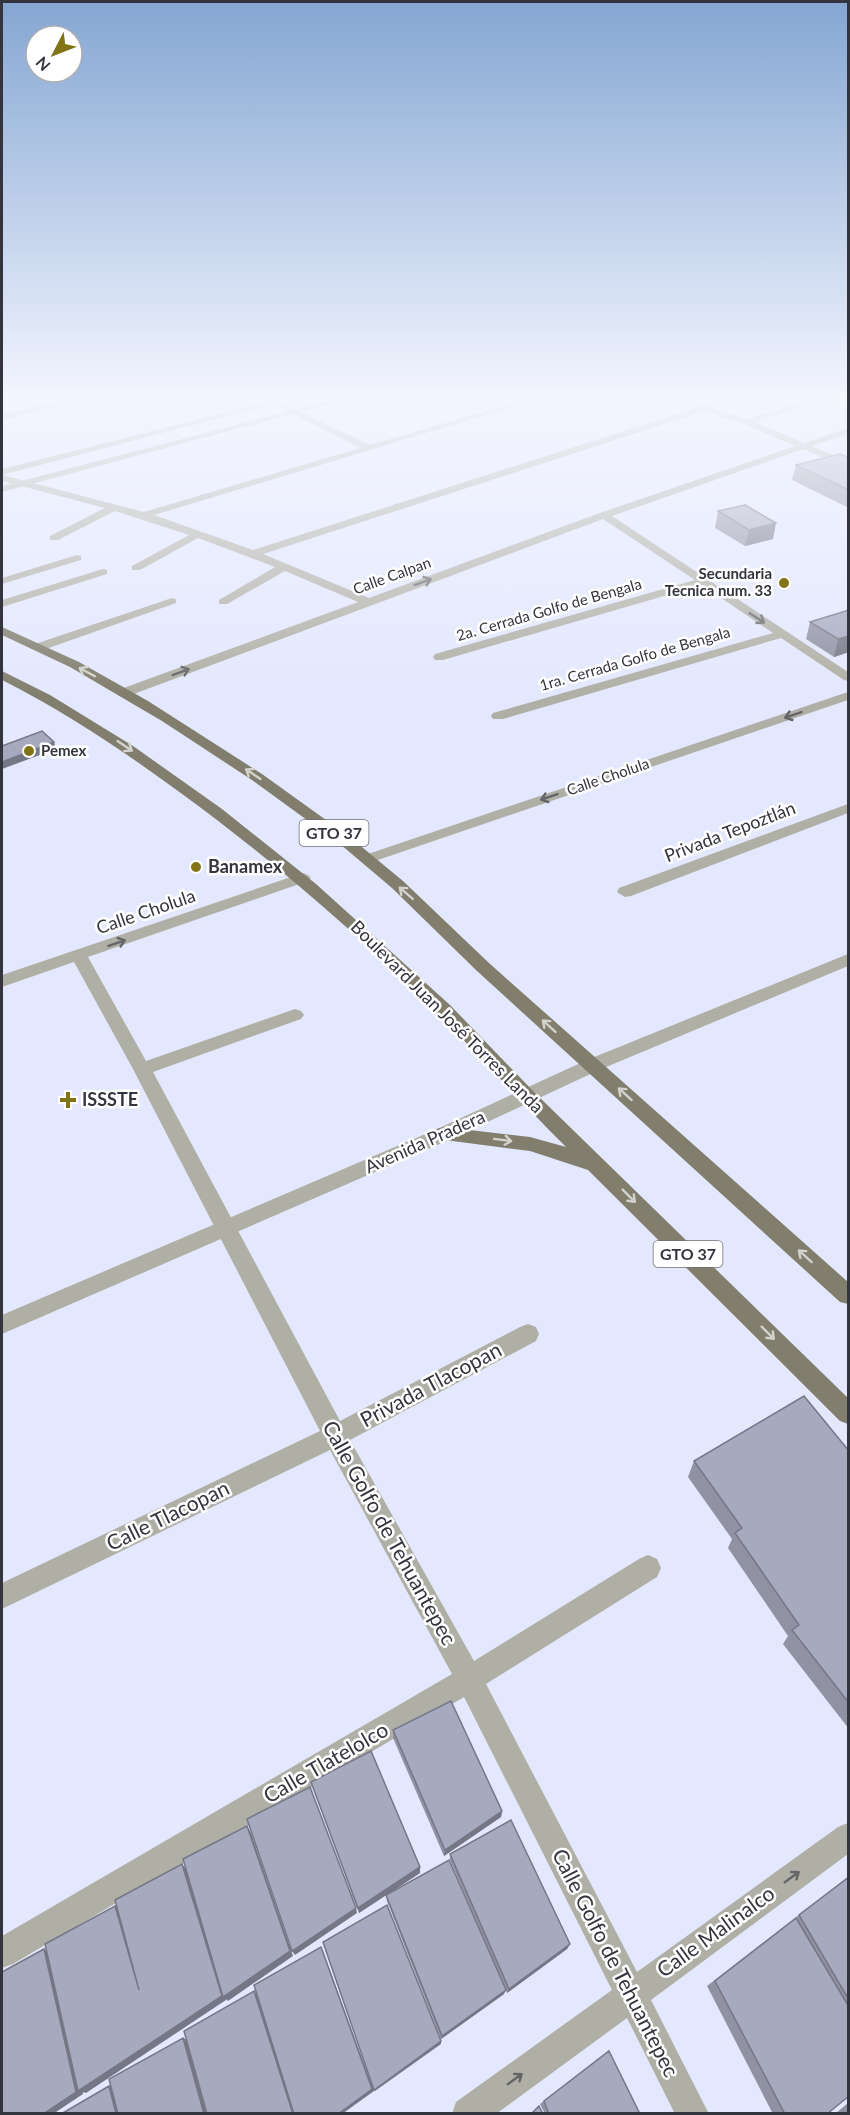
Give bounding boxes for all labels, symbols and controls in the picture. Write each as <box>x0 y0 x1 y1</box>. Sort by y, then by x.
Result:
north arrow <box>24 24 84 84</box>
text: N <box>31 53 54 75</box>
street label: Calle Calpan <box>350 553 433 597</box>
place label: Secundaria Tecnica num. 33 <box>665 564 772 599</box>
street label: 2a. Cerrada Golfo de Bengala <box>454 574 643 644</box>
one-way arrow <box>413 576 432 587</box>
marker: Secundaria Tecnica num. 33 <box>777 576 791 590</box>
one-way arrow <box>749 611 766 624</box>
street label: 1ra. Cerrada Golfo de Bengala <box>537 622 732 694</box>
one-way arrow <box>78 665 96 677</box>
one-way arrow <box>171 666 190 677</box>
one-way arrow <box>784 710 803 721</box>
one-way arrow <box>116 740 133 752</box>
place label: Pemex <box>41 741 86 759</box>
marker: Pemex <box>22 744 36 758</box>
street label: Calle Cholula <box>564 754 651 799</box>
one-way arrow <box>245 768 261 780</box>
one-way arrow <box>540 793 559 804</box>
street label: Privada Tepoztlán <box>661 796 798 866</box>
road number: GTO 37 <box>300 820 368 846</box>
place label: Banamex <box>208 855 283 877</box>
marker: Banamex <box>189 860 203 874</box>
street label: Calle Cholula <box>93 884 198 938</box>
one-way arrow <box>399 886 414 900</box>
street label: Boulevard Juan José Torres Landa <box>347 915 549 1117</box>
one-way arrow <box>107 937 126 948</box>
one-way arrow <box>542 1019 557 1033</box>
one-way arrow <box>618 1087 633 1101</box>
place label: ISSSTE <box>82 1088 138 1110</box>
marker: ISSSTE <box>59 1091 77 1109</box>
street label: Avenida Pradera <box>361 1105 488 1177</box>
one-way arrow <box>492 1135 512 1146</box>
one-way arrow <box>622 1189 637 1203</box>
road number: GTO 37 <box>654 1241 722 1267</box>
one-way arrow <box>798 1249 813 1263</box>
one-way arrow <box>761 1326 776 1340</box>
street label: Privada Tlacopan <box>355 1336 505 1431</box>
street label: Calle Golfo de Tehuantepec <box>318 1416 462 1649</box>
street label: Calle Tlacopan <box>102 1474 233 1555</box>
street label: Calle Tlatelolco <box>258 1716 392 1807</box>
street label: Calle Golfo de Tehuantepec <box>548 1844 685 2081</box>
one-way arrow <box>783 1871 799 1884</box>
street label: Calle Malinalco <box>651 1880 779 1982</box>
one-way arrow <box>507 2073 523 2085</box>

